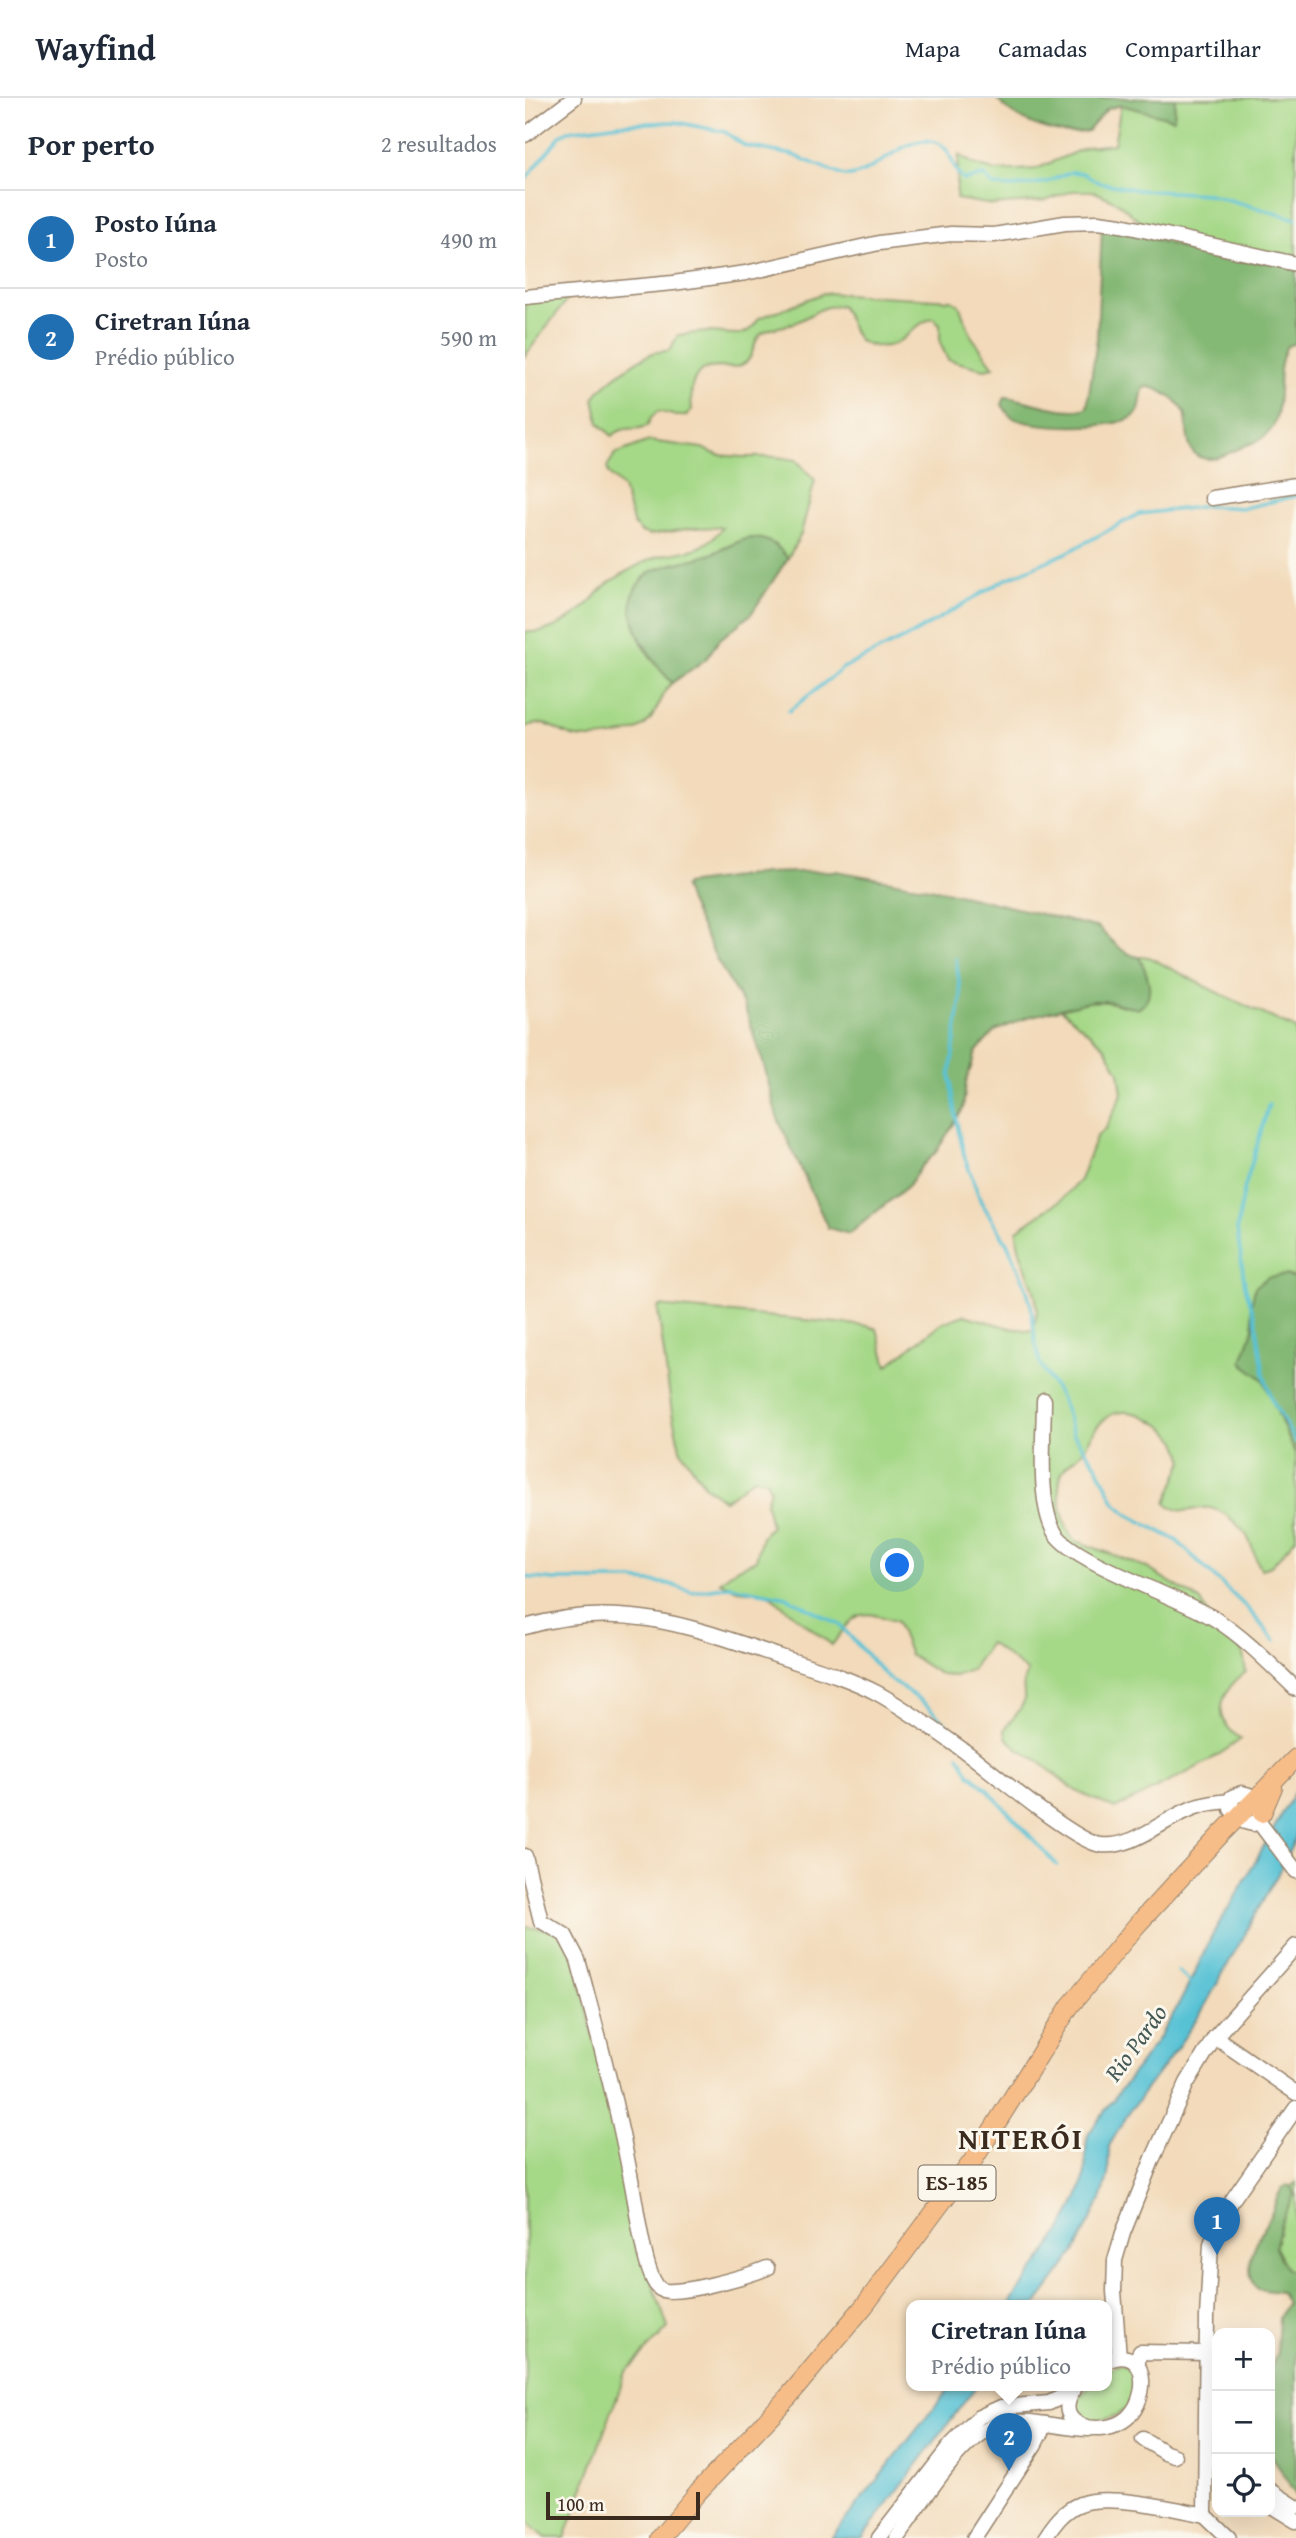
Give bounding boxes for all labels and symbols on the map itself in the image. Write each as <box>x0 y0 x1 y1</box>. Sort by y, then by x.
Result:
your location <box>880 1548 914 1582</box>
water label: Rio Pardo <box>1095 1997 1175 2089</box>
district label: NITERÓI <box>958 2116 1084 2160</box>
road number: ES-185 <box>919 2166 996 2200</box>
pin: 1 <box>1194 2197 1240 2255</box>
pin: 2 <box>986 2413 1032 2471</box>
scale bar <box>546 2489 700 2521</box>

